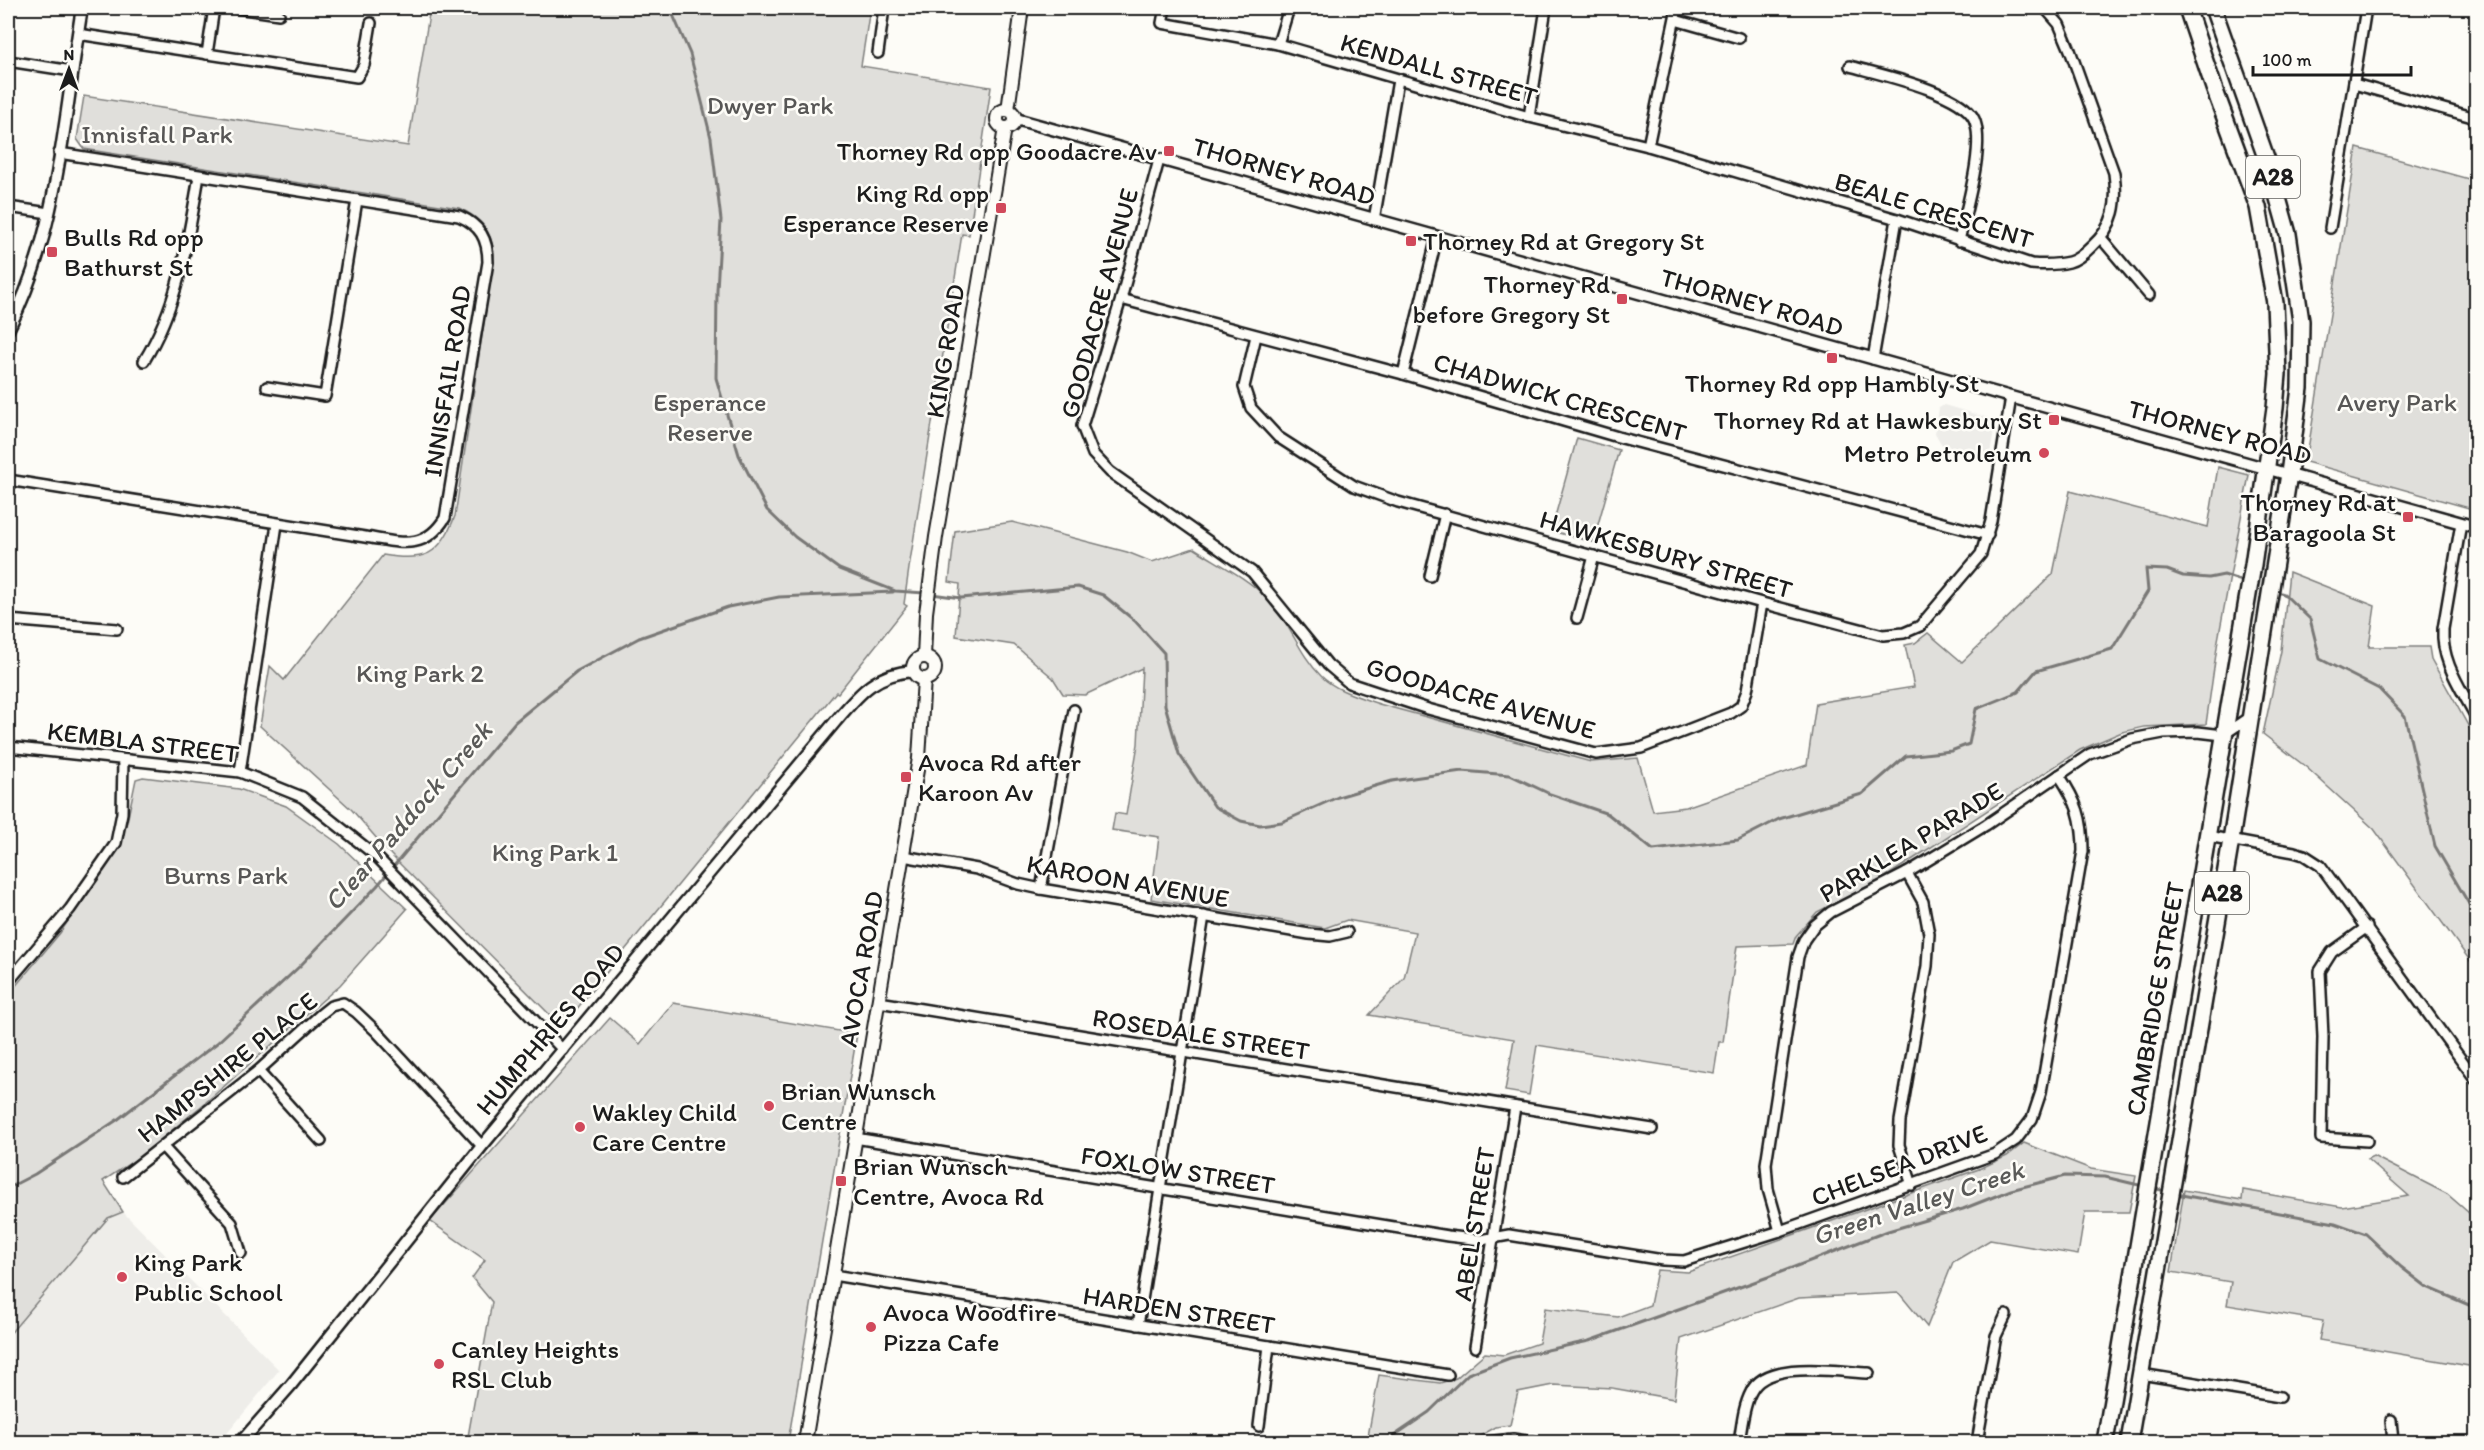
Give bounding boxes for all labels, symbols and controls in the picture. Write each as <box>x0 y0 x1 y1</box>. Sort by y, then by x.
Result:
street label: KENDALL STREET <box>1337 26 1541 113</box>
north arrow <box>39 39 99 99</box>
scale bar <box>2253 39 2410 77</box>
text: N <box>64 45 74 64</box>
text: 100 m <box>2262 49 2312 71</box>
park label: Dwyer Park <box>707 89 833 121</box>
park label: Innisfall Park <box>81 118 233 150</box>
street label: THORNEY ROAD <box>1189 130 1379 212</box>
place label: Thorney Rd opp Goodacre Av <box>837 135 1157 167</box>
marker: Thorney Rd opp Goodacre Av <box>1162 144 1176 158</box>
road number: A28 <box>2246 156 2300 198</box>
street label: BEALE CRESCENT <box>1831 165 2038 256</box>
place label: King Rd opp Esperance Reserve <box>783 177 989 239</box>
street label: GOODACRE AVENUE <box>1053 184 1145 422</box>
marker: King Rd opp Esperance Reserve <box>994 201 1008 215</box>
place label: Bulls Rd opp Bathurst St <box>64 221 204 283</box>
place label: Thorney Rd at Gregory St <box>1423 225 1704 257</box>
marker: Thorney Rd at Gregory St <box>1404 234 1418 248</box>
marker: Bulls Rd opp Bathurst St <box>45 245 59 259</box>
street label: THORNEY ROAD <box>1657 261 1847 343</box>
place label: Thorney Rd before Gregory St <box>1413 268 1610 330</box>
street label: KING ROAD <box>919 282 971 420</box>
street label: INNISFAIL ROAD <box>416 283 478 479</box>
marker: Thorney Rd before Gregory St <box>1615 292 1629 306</box>
street label: CHADWICK CRESCENT <box>1430 346 1691 449</box>
marker: Thorney Rd opp Hambly St <box>1825 351 1839 365</box>
place label: Thorney Rd opp Hambly St <box>1685 367 1980 399</box>
park label: Esperance Reserve <box>653 386 767 448</box>
park label: Avery Park <box>2337 386 2457 418</box>
street label: THORNEY ROAD <box>2125 392 2315 472</box>
place label: Thorney Rd at Hawkesbury St <box>1714 404 2042 436</box>
marker: Thorney Rd at Hawkesbury St <box>2047 413 2061 427</box>
place label: Metro Petroleum <box>1844 437 2032 469</box>
marker: Metro Petroleum <box>2037 446 2051 460</box>
place label: Thorney Rd at Baragoola St <box>2240 486 2396 548</box>
street label: HAWKESBURY STREET <box>1536 503 1796 606</box>
marker: Thorney Rd at Baragoola St <box>2401 510 2415 524</box>
street label: GOODACRE AVENUE <box>1363 650 1599 746</box>
park label: King Park 2 <box>356 657 484 689</box>
water label: Clear Paddock Creek <box>316 713 500 917</box>
street label: KEMBLA STREET <box>45 714 241 770</box>
place label: Avoca Rd after Karoon Av <box>918 746 1082 808</box>
marker: Avoca Rd after Karoon Av <box>899 770 913 784</box>
street label: PARKLEA PARADE <box>1813 774 2009 910</box>
park label: King Park 1 <box>492 836 618 868</box>
street label: KAROON AVENUE <box>1024 847 1232 915</box>
park label: Burns Park <box>164 859 288 891</box>
road number: A28 <box>2195 872 2249 914</box>
street label: CAMBRIDGE STREET <box>2119 879 2191 1119</box>
street label: AVOCA ROAD <box>832 889 890 1049</box>
street label: HUMPHRIES ROAD <box>469 936 631 1122</box>
street label: HAMPSHIRE PLACE <box>131 985 323 1149</box>
street label: ROSEDALE STREET <box>1090 1001 1312 1067</box>
place label: Brian Wunsch Centre <box>781 1075 936 1137</box>
place label: Wakley Child Care Centre <box>592 1096 737 1158</box>
marker: Brian Wunsch Centre <box>762 1099 776 1113</box>
street label: CHELSEA DRIVE <box>1806 1117 1992 1213</box>
marker: Wakley Child Care Centre <box>573 1120 587 1134</box>
street label: FOXLOW STREET <box>1079 1139 1278 1201</box>
street label: ABEL STREET <box>1446 1144 1502 1303</box>
place label: Brian Wunsch Centre, Avoca Rd <box>853 1150 1044 1212</box>
water label: Green Valley Creek <box>1808 1152 2030 1252</box>
marker: Brian Wunsch Centre, Avoca Rd <box>834 1174 848 1188</box>
place label: King Park Public School <box>134 1246 283 1308</box>
marker: King Park Public School <box>115 1270 129 1284</box>
street label: HARDEN STREET <box>1081 1279 1278 1341</box>
place label: Avoca Woodfire Pizza Cafe <box>883 1296 1057 1358</box>
marker: Avoca Woodfire Pizza Cafe <box>864 1320 878 1334</box>
place label: Canley Heights RSL Club <box>451 1333 619 1395</box>
marker: Canley Heights RSL Club <box>432 1357 446 1371</box>

